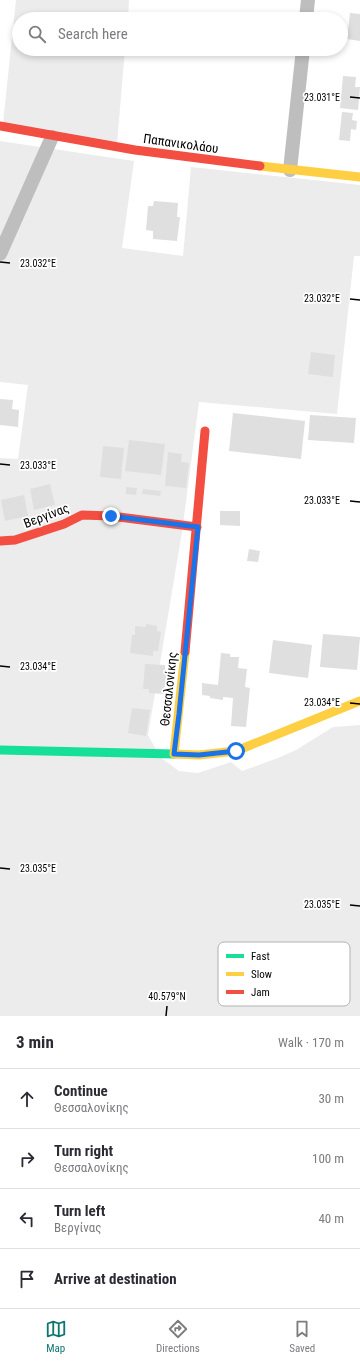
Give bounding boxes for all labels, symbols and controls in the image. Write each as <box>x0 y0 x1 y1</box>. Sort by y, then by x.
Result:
search box <box>12 12 348 56</box>
icon: search <box>26 23 48 45</box>
text: Search here <box>58 25 128 43</box>
text: 23.031°E <box>304 92 340 103</box>
street label: Παπανικολάου <box>142 131 219 156</box>
text: 23.032°E <box>20 258 56 269</box>
text: 23.032°E <box>304 293 340 304</box>
text: 23.033°E <box>20 460 56 471</box>
text: 23.033°E <box>304 495 340 506</box>
street label: Βεργίνας <box>21 500 71 531</box>
route end <box>102 507 120 525</box>
street label: Θεσσαλονίκης <box>157 651 180 727</box>
text: 23.034°E <box>20 661 56 672</box>
text: 23.034°E <box>304 697 340 708</box>
route start <box>227 742 245 760</box>
text: 23.035°E <box>20 863 56 874</box>
text: 23.035°E <box>304 899 340 910</box>
legend <box>218 942 350 1006</box>
text: Fast <box>251 950 270 963</box>
text: Slow <box>251 968 272 981</box>
text: Jam <box>251 986 270 999</box>
text: 40.579°N <box>148 991 186 1002</box>
text: 3 min <box>16 1032 54 1052</box>
text: Walk · 170 m <box>278 1035 344 1050</box>
text: Continue <box>54 1082 108 1100</box>
icon: ahead <box>16 1088 38 1110</box>
text: 30 m <box>318 1091 344 1106</box>
text: Θεσσαλονίκης <box>54 1100 129 1115</box>
text: Turn right <box>54 1142 113 1160</box>
icon: right <box>16 1148 38 1170</box>
text: 100 m <box>312 1151 344 1166</box>
text: Θεσσαλονίκης <box>54 1160 129 1175</box>
text: Turn left <box>54 1202 105 1220</box>
icon: left <box>16 1208 38 1230</box>
text: 40 m <box>318 1211 344 1226</box>
text: Βεργίνας <box>54 1220 101 1235</box>
icon: arrive <box>16 1268 38 1290</box>
text: Arrive at destination <box>54 1270 177 1288</box>
tab: Map <box>45 1318 67 1355</box>
tab: Directions <box>156 1318 200 1355</box>
tab: Saved <box>289 1318 315 1355</box>

